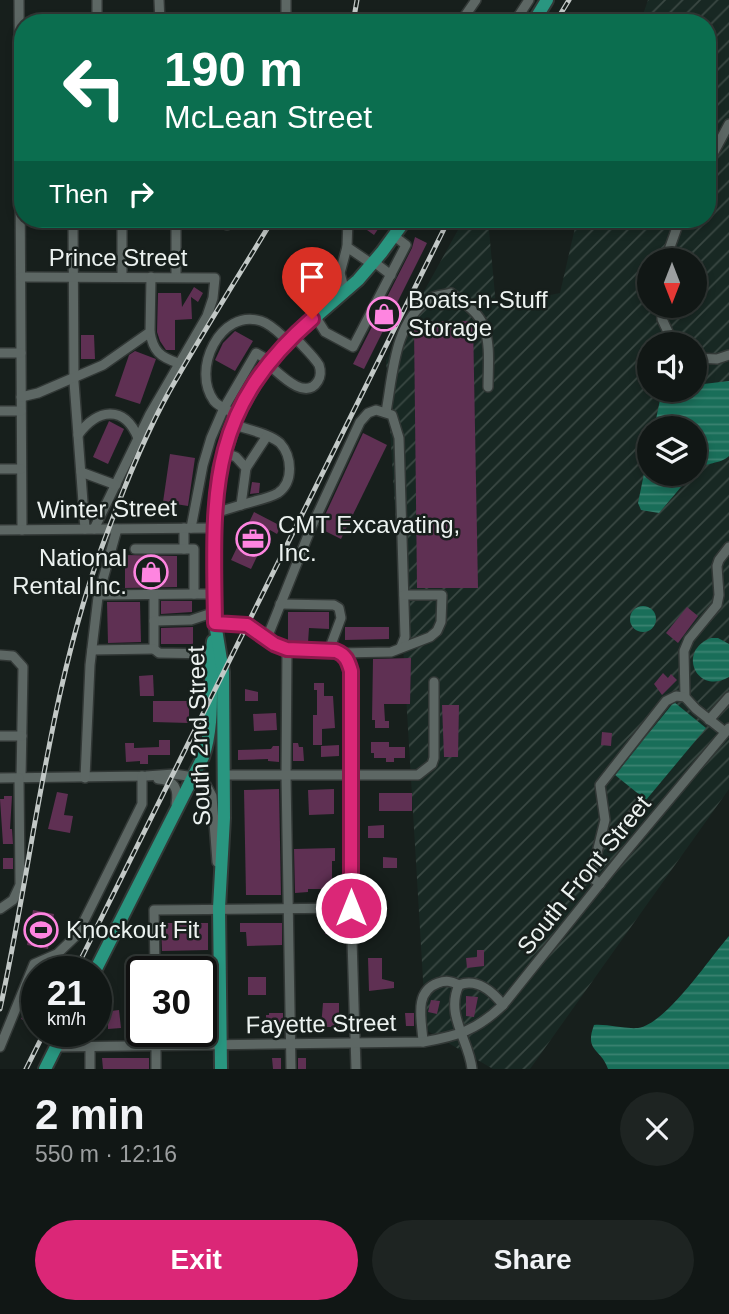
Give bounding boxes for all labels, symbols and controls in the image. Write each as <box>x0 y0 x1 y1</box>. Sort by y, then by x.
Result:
icon: left <box>49 42 140 133</box>
text: 190 m <box>164 42 303 96</box>
text: McLean Street <box>164 99 372 135</box>
icon: right <box>122 175 160 213</box>
text: Then <box>49 179 108 209</box>
street label: Prince Street <box>49 244 188 271</box>
pin <box>282 247 342 319</box>
north arrow <box>637 248 707 318</box>
map controls <box>637 248 707 486</box>
icon: arrive <box>293 258 331 296</box>
place label: Boats-n-Stuff Storage <box>408 286 548 341</box>
shop icon: Boats-n-Stuff Storage <box>365 295 403 333</box>
button: sound <box>637 332 707 402</box>
button: layers <box>637 416 707 486</box>
street label: Winter Street <box>37 494 178 523</box>
place label: CMT Excavating, Inc. <box>278 511 460 566</box>
office icon: CMT Excavating, Inc. <box>234 520 272 558</box>
place label: National Rental Inc. <box>12 544 127 599</box>
shop icon: National Rental Inc. <box>132 553 170 591</box>
street label: South 2nd Street <box>182 645 215 827</box>
street label: South Front Street <box>511 790 656 959</box>
position arrow <box>314 871 388 945</box>
sports icon: Knockout Fit <box>22 911 60 949</box>
place label: Knockout Fit <box>66 916 200 943</box>
speed limit sign: 30 <box>126 956 217 1047</box>
text: 21 <box>47 973 86 1012</box>
text: km/h <box>47 1009 86 1029</box>
street label: Fayette Street <box>245 1009 397 1038</box>
text: 2 min <box>35 1091 145 1138</box>
button: close <box>620 1092 694 1166</box>
text: 550 m · 12:16 <box>35 1141 177 1167</box>
button: Exit <box>35 1220 358 1300</box>
button: Share <box>372 1220 694 1300</box>

